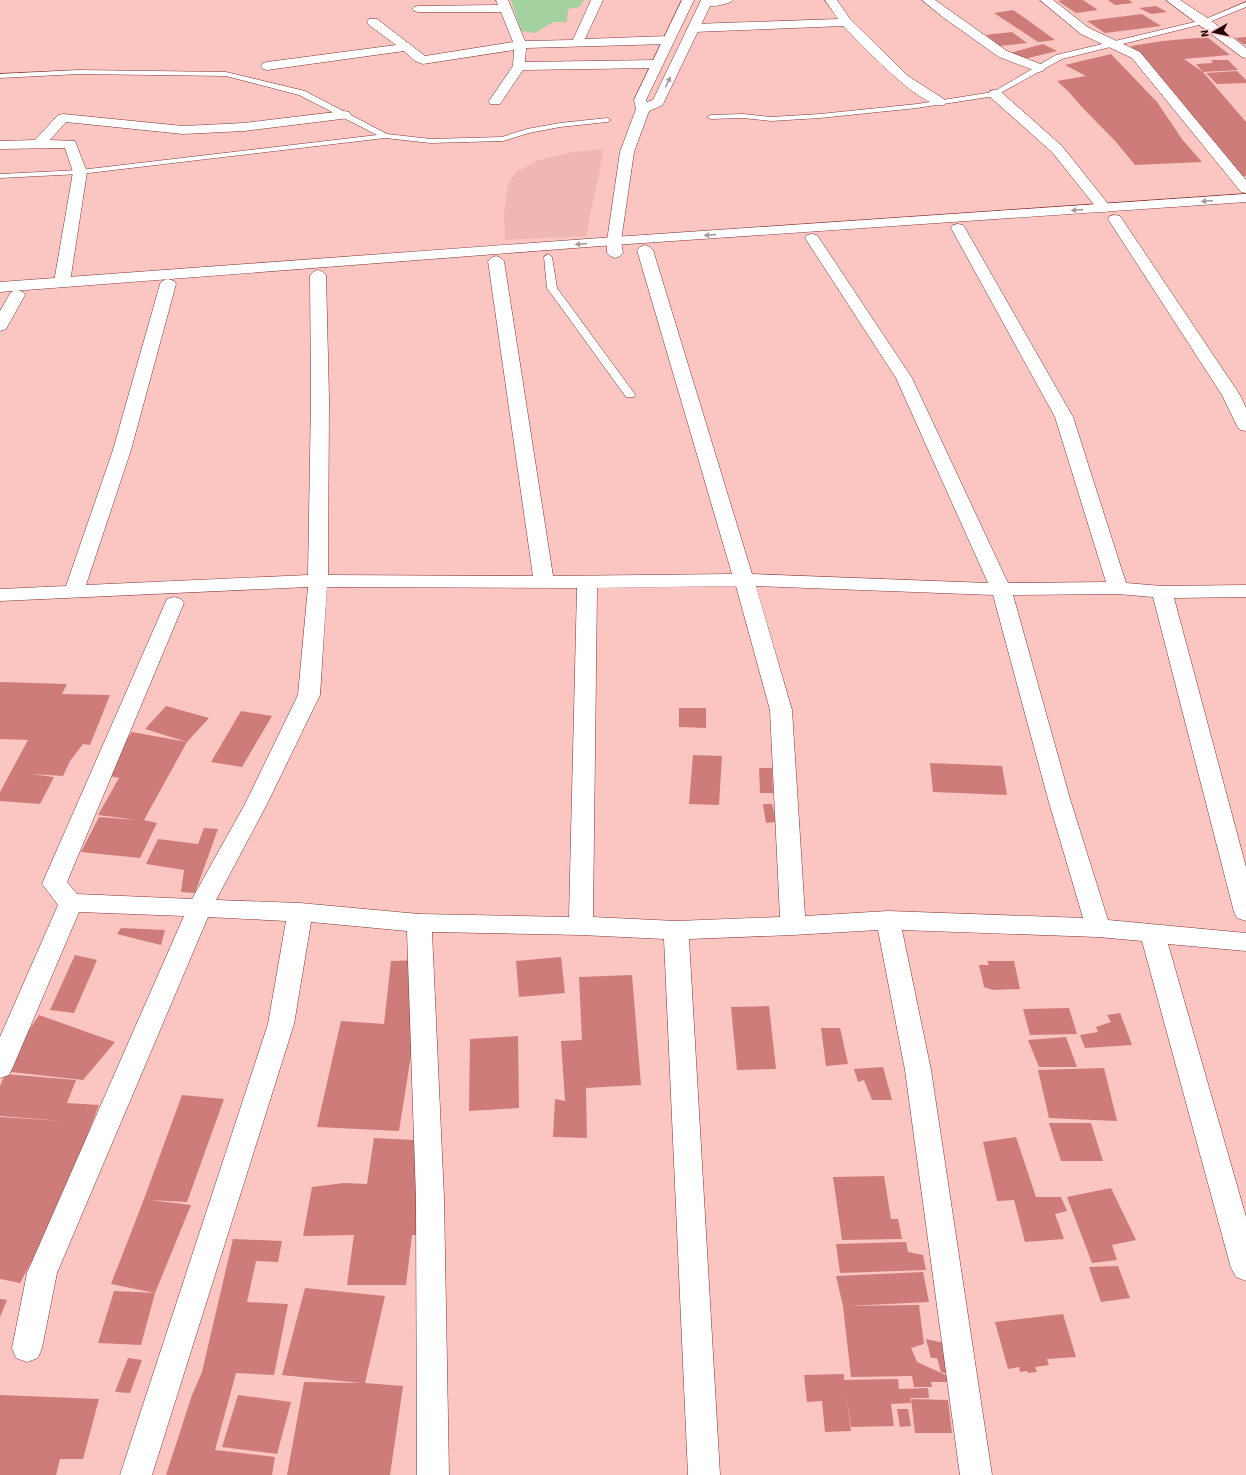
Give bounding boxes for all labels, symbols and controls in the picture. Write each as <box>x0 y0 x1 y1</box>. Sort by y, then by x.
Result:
north arrow <box>1194 12 1234 52</box>
text: N <box>1197 29 1213 38</box>
one-way arrow <box>665 76 671 88</box>
one-way arrow <box>1201 198 1213 205</box>
one-way arrow <box>1071 206 1083 213</box>
one-way arrow <box>704 231 716 238</box>
one-way arrow <box>575 240 587 247</box>

